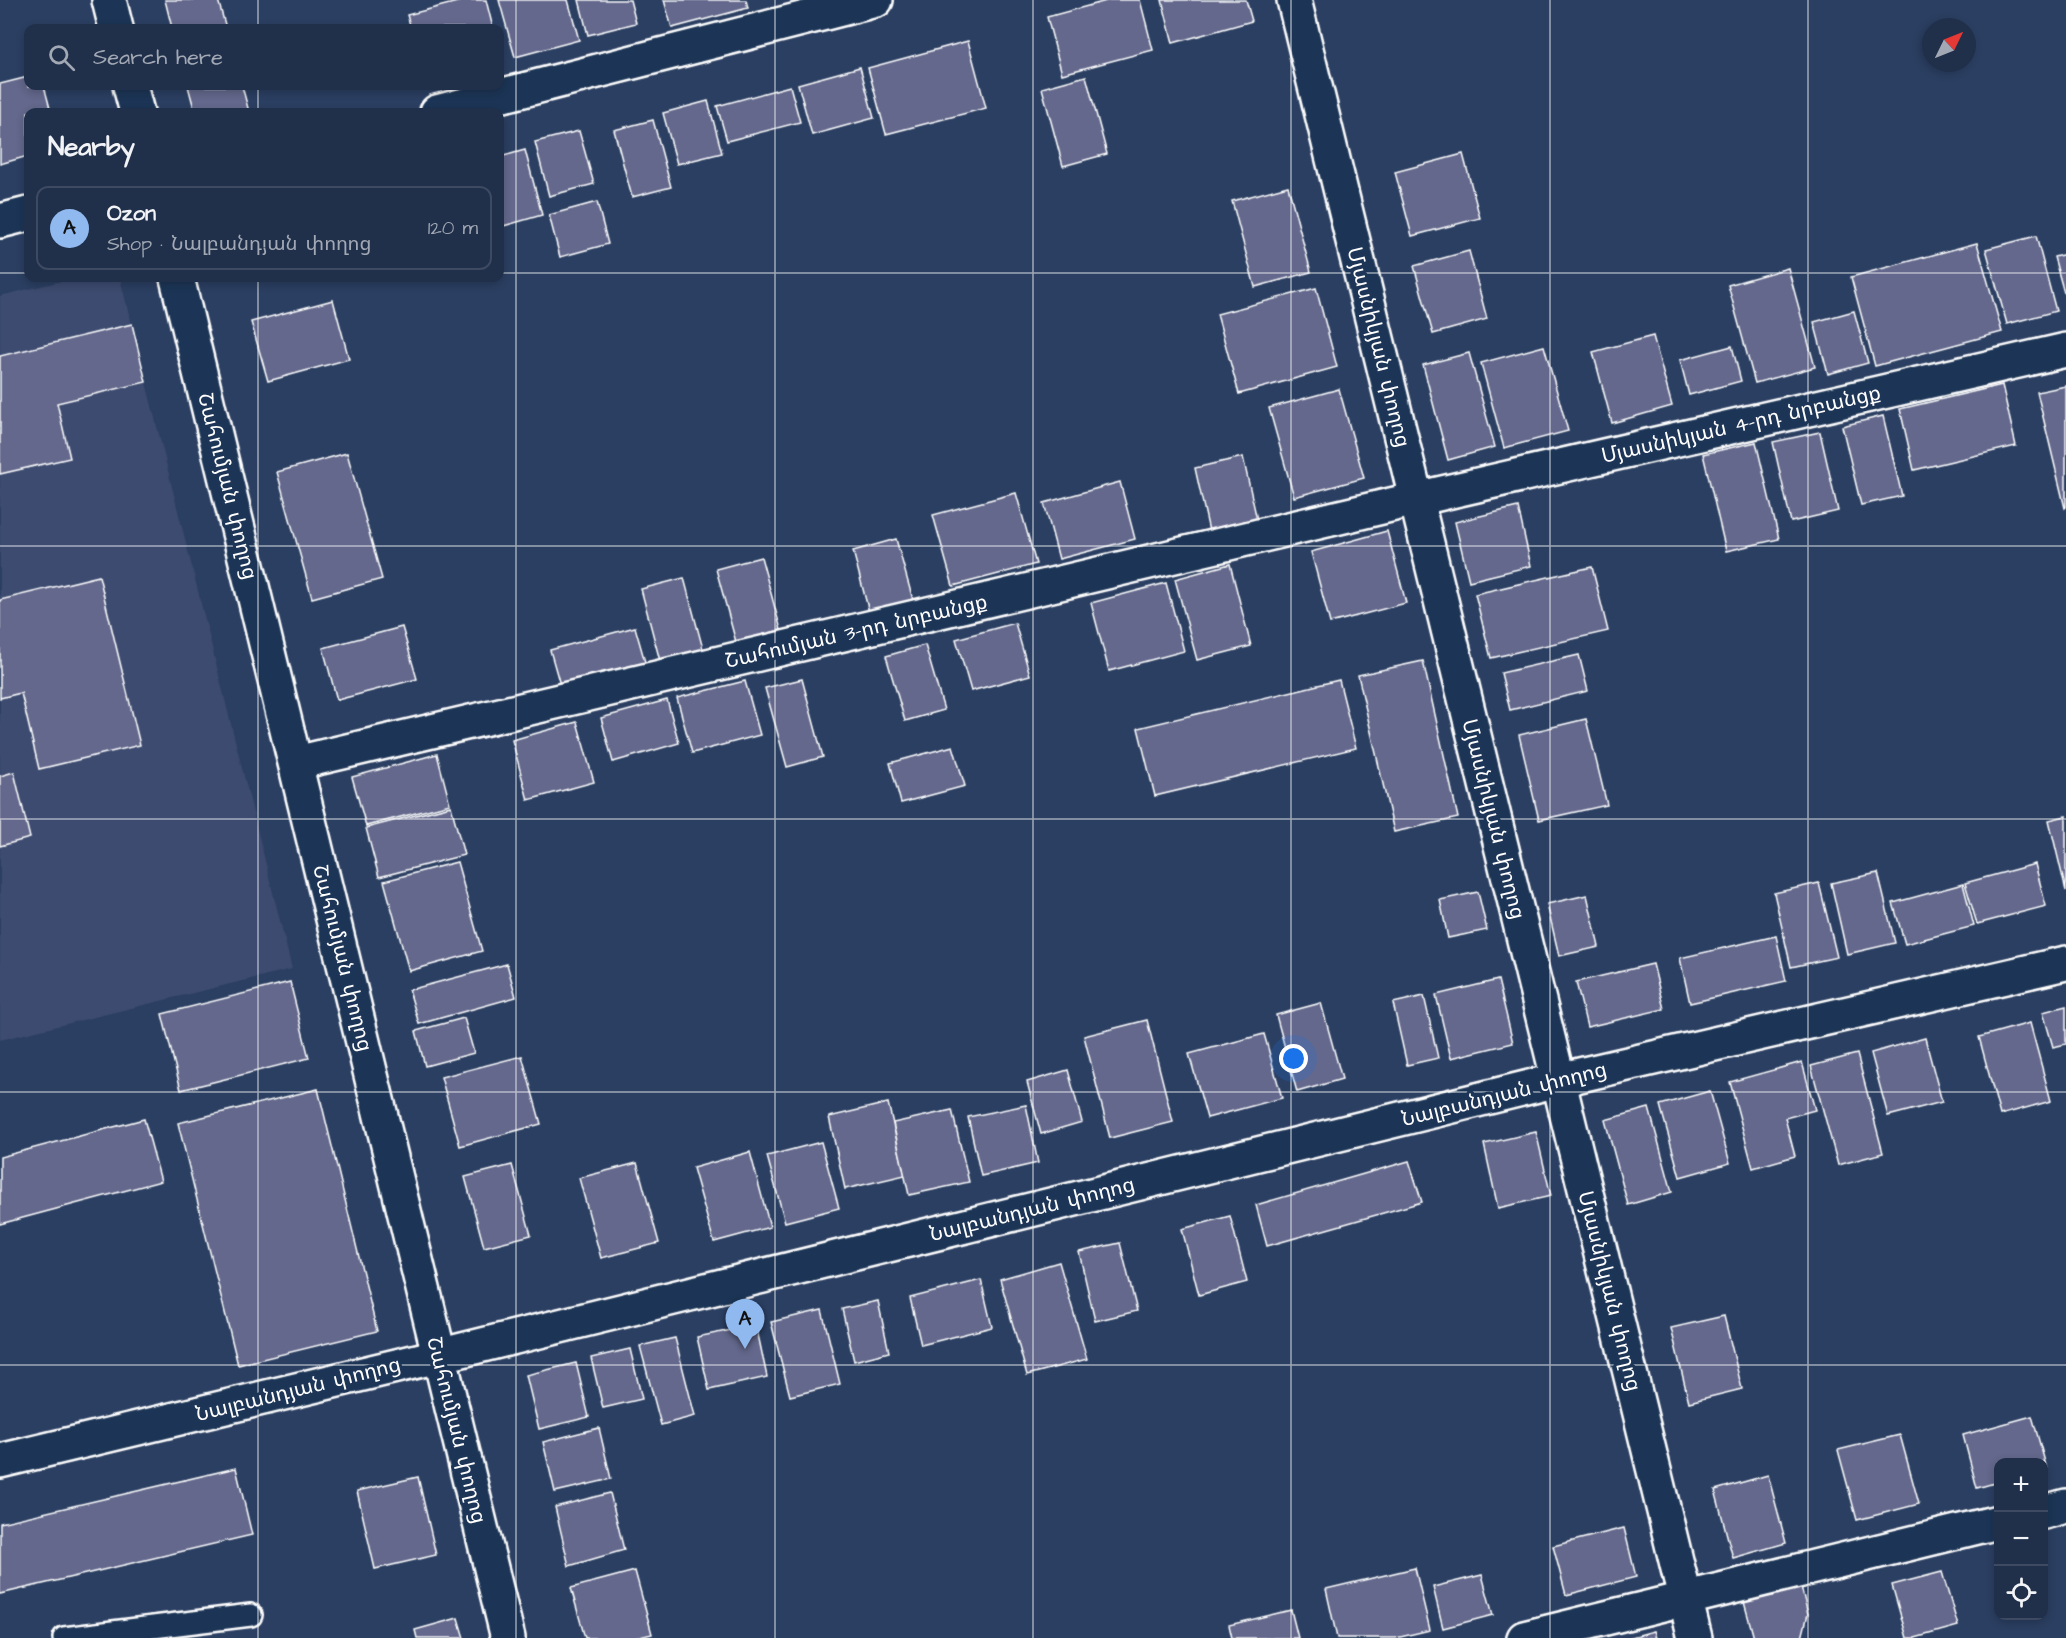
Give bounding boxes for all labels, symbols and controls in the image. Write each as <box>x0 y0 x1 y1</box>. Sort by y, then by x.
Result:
north arrow <box>1922 18 1976 72</box>
search box <box>24 24 504 90</box>
icon: search <box>45 41 78 74</box>
text: Search here <box>93 42 223 73</box>
text: Nearby <box>48 129 135 165</box>
text: Ozon <box>107 198 156 229</box>
text: A <box>63 214 76 242</box>
text: 120 m <box>428 214 478 242</box>
text: Shop · Նալբանդյան փողոց <box>107 230 372 258</box>
street label: Մյասնիկյան փողոց <box>1340 244 1417 450</box>
street label: Մյասնիկյան 4-րդ նրբանցք <box>1598 378 1884 471</box>
street label: Շահումյան փողոց <box>190 390 265 583</box>
street label: Շահումյան 3-րդ նրբանցք <box>722 587 990 676</box>
street label: Մյասնիկյան փողոց <box>1455 716 1532 922</box>
street label: Շահումյան փողոց <box>305 862 380 1055</box>
your location <box>1279 1044 1308 1073</box>
street label: Նալբանդյան փողոց <box>1398 1055 1610 1134</box>
street label: Նալբանդյան փողոց <box>926 1170 1138 1249</box>
street label: Մյասնիկյան փողոց <box>1571 1188 1648 1394</box>
pin: A <box>726 1300 764 1349</box>
street label: Շահումյան փողոց <box>419 1334 494 1527</box>
street label: Նալբանդյան փողոց <box>192 1350 404 1429</box>
map controls <box>1994 1458 2048 1620</box>
button: + <box>1994 1458 2048 1512</box>
button: − <box>1994 1512 2048 1566</box>
button: locate <box>1994 1566 2048 1620</box>

